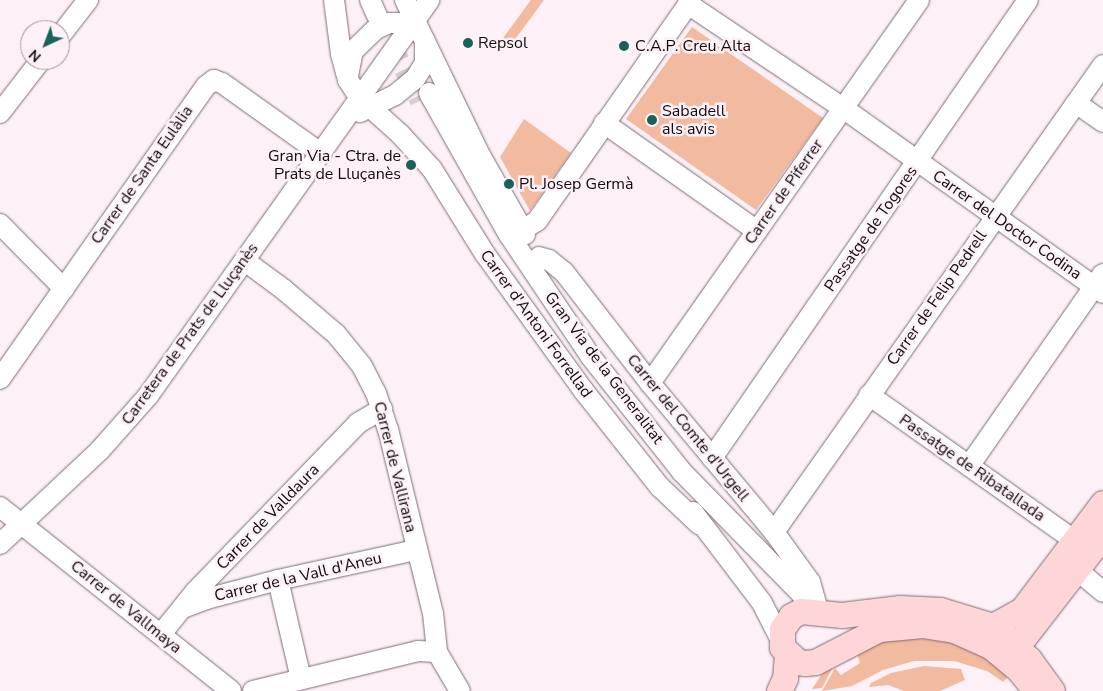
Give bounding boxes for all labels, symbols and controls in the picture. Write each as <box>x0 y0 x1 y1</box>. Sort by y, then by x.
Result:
north arrow <box>20 20 70 70</box>
place label: Repsol <box>478 33 528 53</box>
place label: C.A.P. Creu Alta <box>635 36 751 56</box>
marker: Repsol <box>462 37 474 49</box>
marker: C.A.P. Creu Alta <box>617 39 631 53</box>
text: N <box>25 45 45 66</box>
place label: Sabadell als avis <box>662 101 725 139</box>
street label: Carrer de Santa Eulàlia <box>87 102 197 248</box>
marker: Sabadell als avis <box>646 114 658 126</box>
street label: Carrer de Piferrer <box>741 136 827 248</box>
place label: Gran Via - Ctra. de Prats de Lluçanès <box>268 146 401 184</box>
marker: Gran Via - Ctra. de Prats de Lluçanès <box>405 159 417 171</box>
street label: Passatge de Togores <box>820 162 922 296</box>
street label: Carrer del Doctor Codina <box>929 166 1085 284</box>
place label: Pl. Josep Germà <box>519 174 634 194</box>
marker: Pl. Josep Germà <box>503 178 515 190</box>
street label: Carrer de Felip Pedrell <box>883 227 991 369</box>
street label: Carretera de Prats de Lluçanès <box>118 239 262 429</box>
street label: Carrer d'Antoni Forrellad <box>476 246 596 402</box>
street label: Gran Via de la Generalitat <box>541 288 667 448</box>
street label: Carrer del Comte d'Urgell <box>623 351 753 505</box>
street label: Carrer de Vallirana <box>369 400 421 534</box>
street label: Passatge de Ribatallada <box>895 410 1049 526</box>
street label: Carrer de Valldaura <box>213 460 323 574</box>
street label: Carrer de la Vall d'Aneu <box>212 548 384 606</box>
street label: Carrer de Vallmaya <box>67 556 185 658</box>

